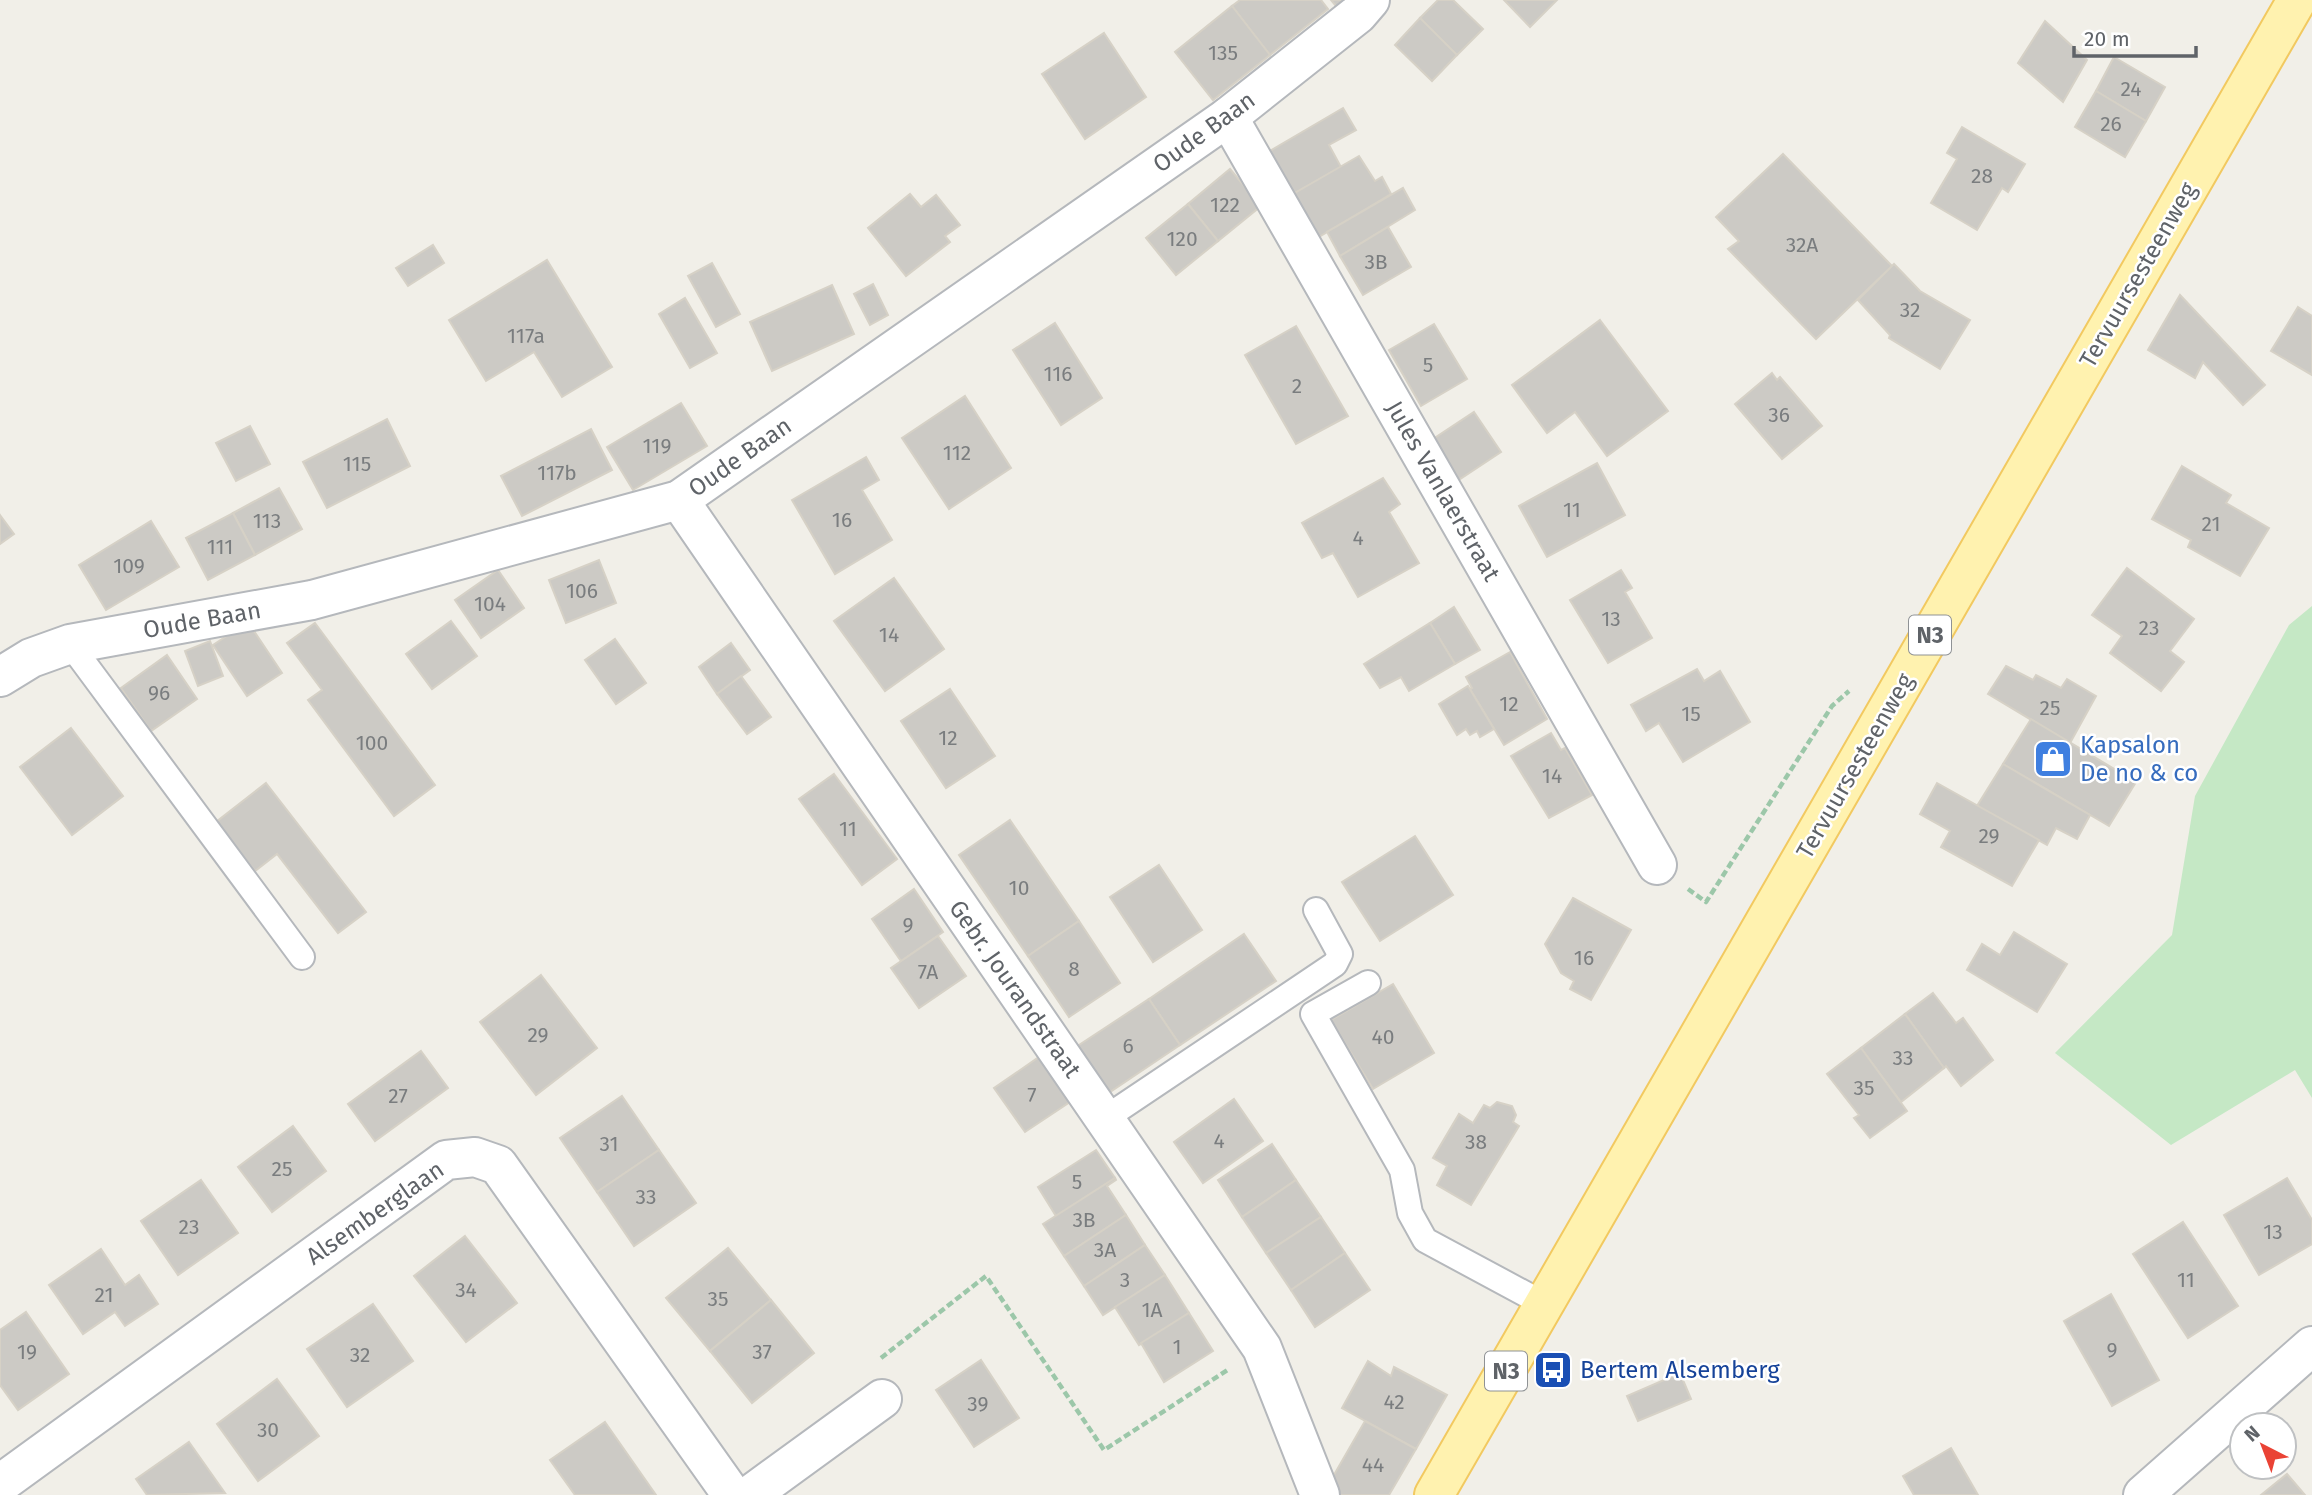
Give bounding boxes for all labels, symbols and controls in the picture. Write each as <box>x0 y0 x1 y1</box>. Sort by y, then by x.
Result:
scale bar <box>2074 14 2196 58</box>
text: 20 m <box>2084 26 2130 52</box>
house number: 135 <box>1208 40 1238 66</box>
house number: 24 <box>2121 76 2142 102</box>
street label: Oude Baan <box>1148 86 1260 178</box>
house number: 26 <box>2100 111 2122 137</box>
house number: 28 <box>1971 163 1993 189</box>
street label: Tervuursesteenweg <box>2074 177 2203 372</box>
house number: 122 <box>1210 192 1240 218</box>
house number: 120 <box>1166 226 1198 252</box>
house number: 32A <box>1786 232 1818 258</box>
house number: 3B <box>1364 249 1388 275</box>
house number: 32 <box>1900 297 1920 323</box>
house number: 117a <box>507 323 545 349</box>
house number: 5 <box>1423 352 1433 378</box>
house number: 116 <box>1043 361 1073 387</box>
house number: 2 <box>1292 373 1302 399</box>
street label: Jules Vanlaerstraat <box>1380 396 1506 586</box>
house number: 36 <box>1768 402 1790 428</box>
street label: Oude Baan <box>683 411 797 503</box>
house number: 119 <box>643 433 671 459</box>
house number: 112 <box>943 440 971 466</box>
house number: 115 <box>343 451 371 477</box>
house number: 117b <box>537 460 577 486</box>
house number: 11 <box>1563 497 1581 523</box>
house number: 16 <box>832 507 852 533</box>
house number: 113 <box>253 508 281 534</box>
house number: 21 <box>2202 511 2220 537</box>
house number: 4 <box>1352 525 1364 551</box>
house number: 111 <box>207 534 233 560</box>
house number: 109 <box>113 553 145 579</box>
house number: 106 <box>566 578 598 604</box>
house number: 104 <box>474 591 506 617</box>
street label: Oude Baan <box>141 596 263 644</box>
house number: 13 <box>1601 606 1621 632</box>
road number: N3 <box>1909 615 1951 654</box>
house number: 23 <box>2139 615 2159 641</box>
house number: 14 <box>879 622 899 648</box>
street label: Tervuursesteenweg <box>1791 668 1920 863</box>
house number: 96 <box>148 680 170 706</box>
house number: 12 <box>1499 691 1519 717</box>
house number: 25 <box>2040 695 2060 721</box>
house number: 15 <box>1681 701 1701 727</box>
house number: 12 <box>938 725 958 751</box>
house number: 100 <box>356 730 388 756</box>
place label: Kapsalon De no & co <box>2080 731 2198 787</box>
shop icon: Kapsalon De no & co <box>2032 738 2074 780</box>
house number: 14 <box>1542 763 1562 789</box>
house number: 11 <box>839 816 857 842</box>
house number: 29 <box>1978 823 2000 849</box>
house number: 10 <box>1009 875 1029 901</box>
street label: Gebr. Jourandstraat <box>943 895 1087 1083</box>
house number: 9 <box>902 912 914 938</box>
house number: 16 <box>1574 945 1594 971</box>
house number: 8 <box>1068 956 1080 982</box>
house number: 7A <box>918 959 938 985</box>
house number: 29 <box>527 1022 549 1048</box>
house number: 40 <box>1372 1024 1394 1050</box>
house number: 6 <box>1122 1033 1134 1059</box>
house number: 33 <box>1893 1045 1913 1071</box>
house number: 35 <box>1854 1075 1875 1101</box>
house number: 7 <box>1027 1082 1037 1108</box>
house number: 27 <box>388 1083 408 1109</box>
house number: 4 <box>1213 1128 1225 1154</box>
house number: 38 <box>1465 1129 1487 1155</box>
house number: 31 <box>599 1131 619 1157</box>
street label: Alsemberglaan <box>301 1155 449 1271</box>
house number: 25 <box>272 1156 292 1182</box>
house number: 5 <box>1072 1169 1082 1195</box>
house number: 33 <box>636 1184 656 1210</box>
house number: 3B <box>1072 1207 1096 1233</box>
house number: 23 <box>179 1214 199 1240</box>
house number: 13 <box>2263 1219 2283 1245</box>
house number: 3A <box>1094 1237 1116 1263</box>
house number: 3 <box>1120 1267 1130 1293</box>
house number: 11 <box>2177 1267 2195 1293</box>
house number: 34 <box>455 1277 477 1303</box>
house number: 21 <box>95 1282 113 1308</box>
house number: 35 <box>708 1286 729 1312</box>
house number: 1A <box>1141 1297 1163 1323</box>
house number: 1 <box>1172 1334 1182 1360</box>
house number: 9 <box>2106 1337 2118 1363</box>
house number: 19 <box>17 1339 37 1365</box>
house number: 37 <box>752 1339 772 1365</box>
house number: 32 <box>350 1342 370 1368</box>
bus stop icon: Bertem Alsemberg <box>1532 1349 1574 1391</box>
road number: N3 <box>1485 1352 1527 1390</box>
place label: Bertem Alsemberg <box>1580 1356 1780 1384</box>
house number: 42 <box>1383 1389 1405 1415</box>
house number: 39 <box>967 1391 989 1417</box>
north arrow <box>2228 1411 2298 1481</box>
house number: 30 <box>257 1417 279 1443</box>
text: N <box>2240 1421 2264 1447</box>
house number: 44 <box>1362 1452 1384 1478</box>

